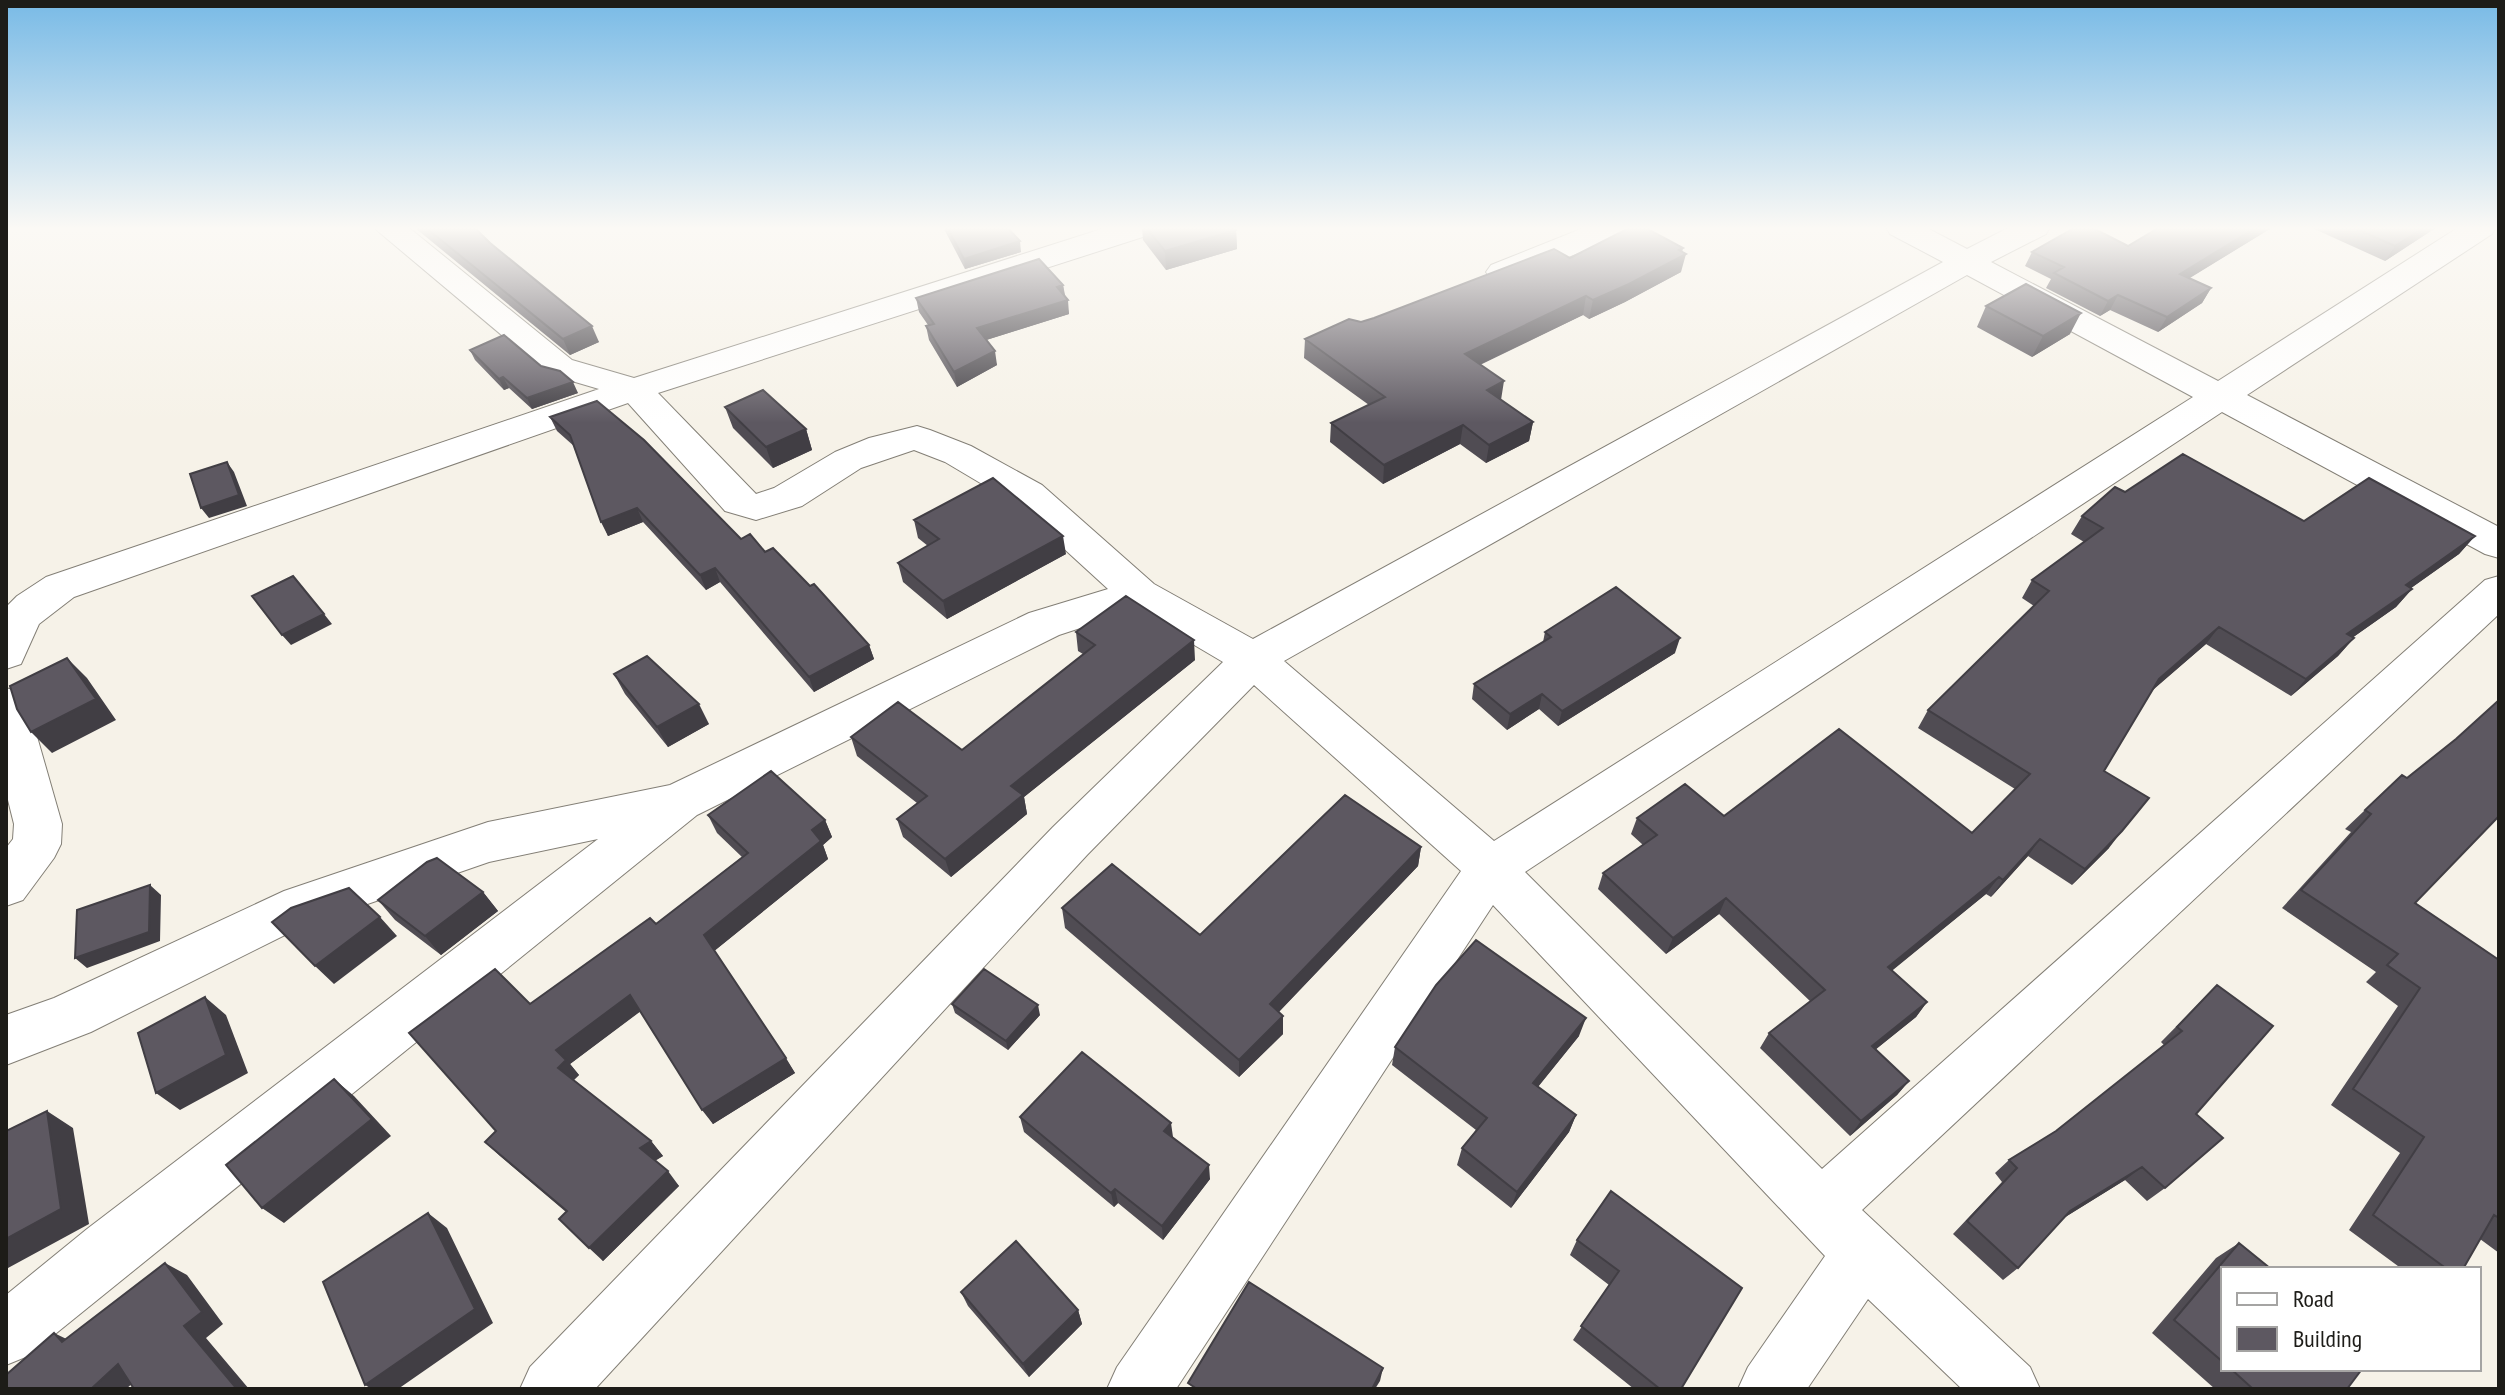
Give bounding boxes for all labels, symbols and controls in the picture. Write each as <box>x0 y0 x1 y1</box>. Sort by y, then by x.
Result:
legend <box>2221 1267 2481 1371</box>
text: Road <box>2293 1283 2334 1314</box>
text: Building <box>2293 1323 2362 1354</box>

